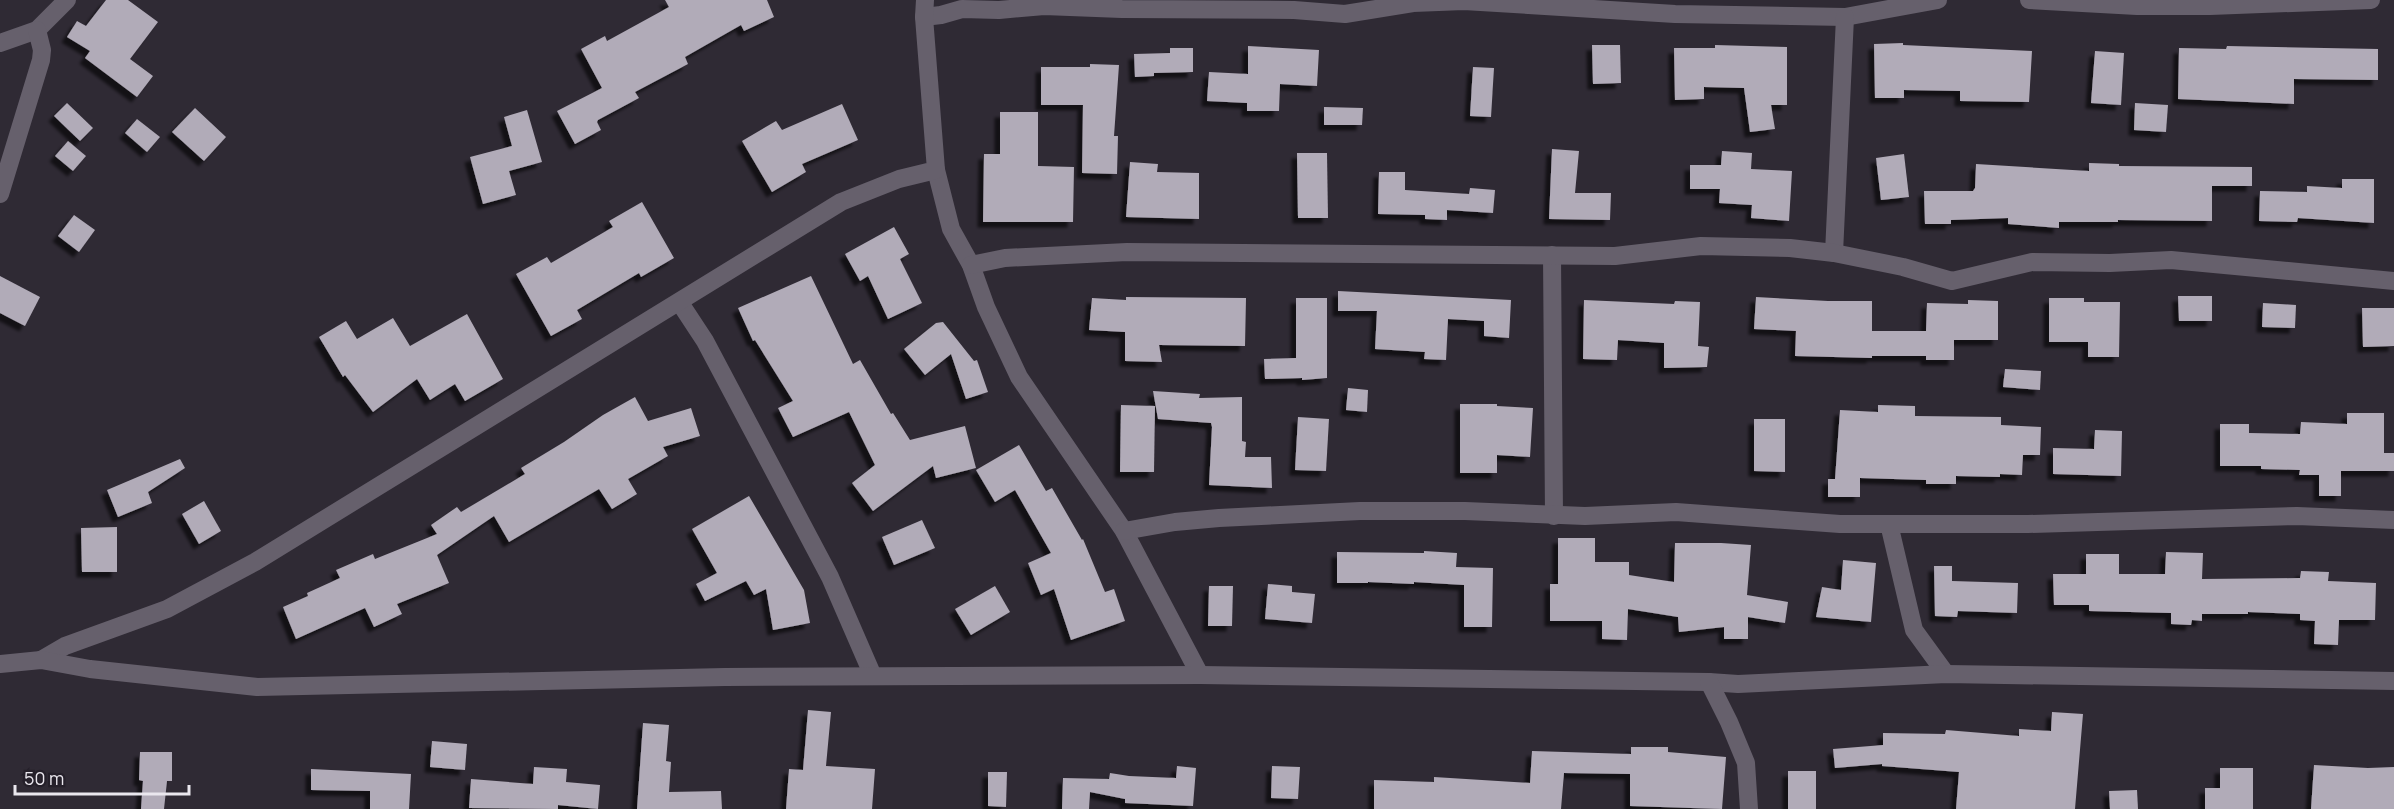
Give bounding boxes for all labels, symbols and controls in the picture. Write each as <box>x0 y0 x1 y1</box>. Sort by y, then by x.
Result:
scale bar <box>15 758 189 796</box>
text: 50 m <box>24 766 64 790</box>

